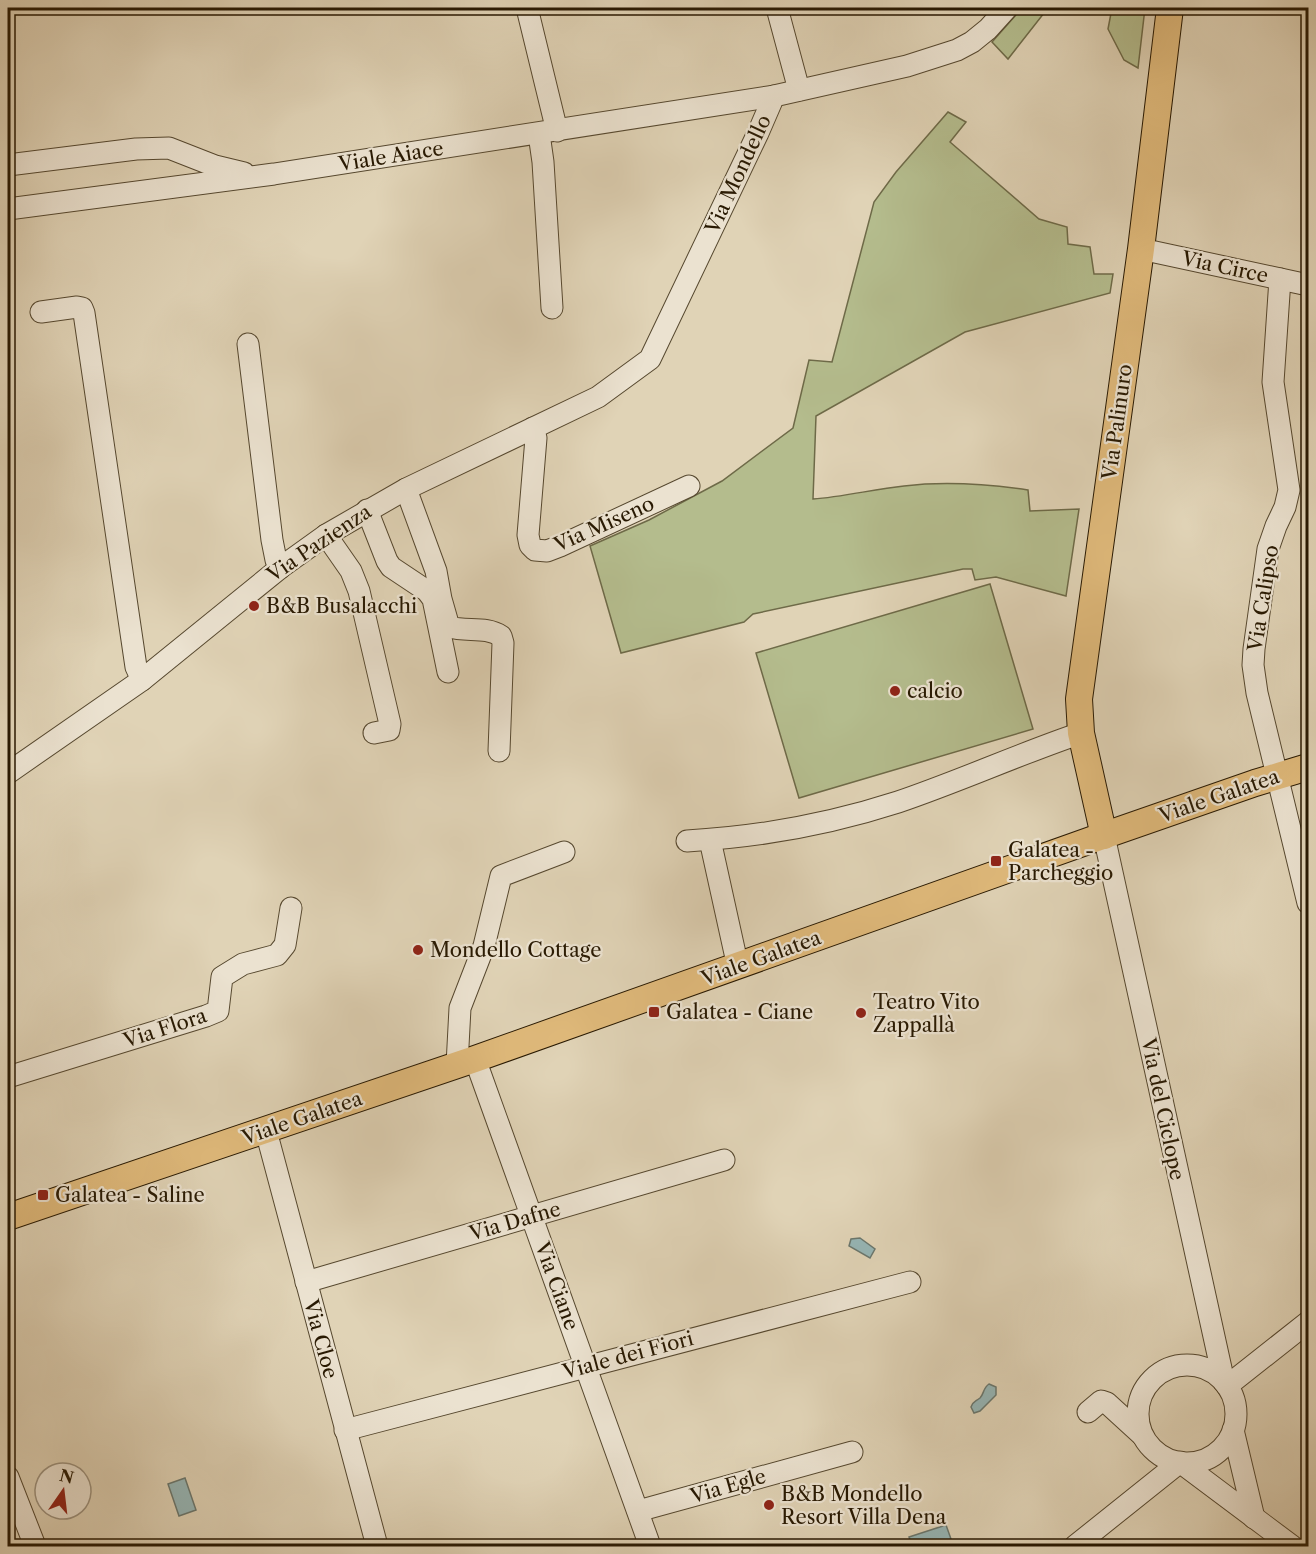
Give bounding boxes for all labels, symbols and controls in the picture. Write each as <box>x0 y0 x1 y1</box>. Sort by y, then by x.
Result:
street label: Via Mondello <box>700 111 776 238</box>
street label: Viale Aiace <box>336 136 445 176</box>
street label: Via Circe <box>1179 246 1270 288</box>
street label: Via Palinuro <box>1097 362 1137 483</box>
street label: Via Miseno <box>549 491 658 557</box>
street label: Via Pazienza <box>261 499 376 587</box>
street label: Via Calipso <box>1243 543 1283 654</box>
place label: B&B Busalacchi <box>266 594 417 618</box>
marker: B&B Busalacchi <box>247 599 261 613</box>
place label: calcio <box>907 679 963 703</box>
marker: calcio <box>888 684 902 698</box>
street label: Viale Galatea <box>1155 764 1283 828</box>
place label: Galatea - Parcheggio <box>1008 838 1113 885</box>
marker: Galatea - Parcheggio <box>989 854 1003 868</box>
street label: Viale Galatea <box>697 925 824 991</box>
place label: Mondello Cottage <box>430 938 601 962</box>
marker: Mondello Cottage <box>411 943 425 957</box>
place label: Teatro Vito Zappallà <box>873 990 980 1037</box>
place label: Galatea - Ciane <box>666 1000 813 1024</box>
street label: Via Flora <box>119 1003 210 1053</box>
marker: Galatea - Ciane <box>647 1005 661 1019</box>
marker: Teatro Vito Zappallà <box>854 1006 868 1020</box>
street label: Via del Ciclope <box>1136 1035 1190 1182</box>
street label: Viale Galatea <box>238 1086 366 1150</box>
place label: Galatea - Saline <box>55 1183 205 1207</box>
marker: Galatea - Saline <box>36 1188 50 1202</box>
street label: Via Dafne <box>466 1197 563 1246</box>
street label: Via Ciane <box>530 1238 584 1333</box>
street label: Via Cloe <box>299 1296 343 1381</box>
street label: Viale dei Fiori <box>559 1326 696 1384</box>
north arrow <box>33 1461 93 1521</box>
street label: Via Egle <box>686 1464 769 1508</box>
text: N <box>57 1465 76 1488</box>
place label: B&B Mondello Resort Villa Dena <box>781 1482 947 1529</box>
marker: B&B Mondello Resort Villa Dena <box>762 1498 776 1512</box>

